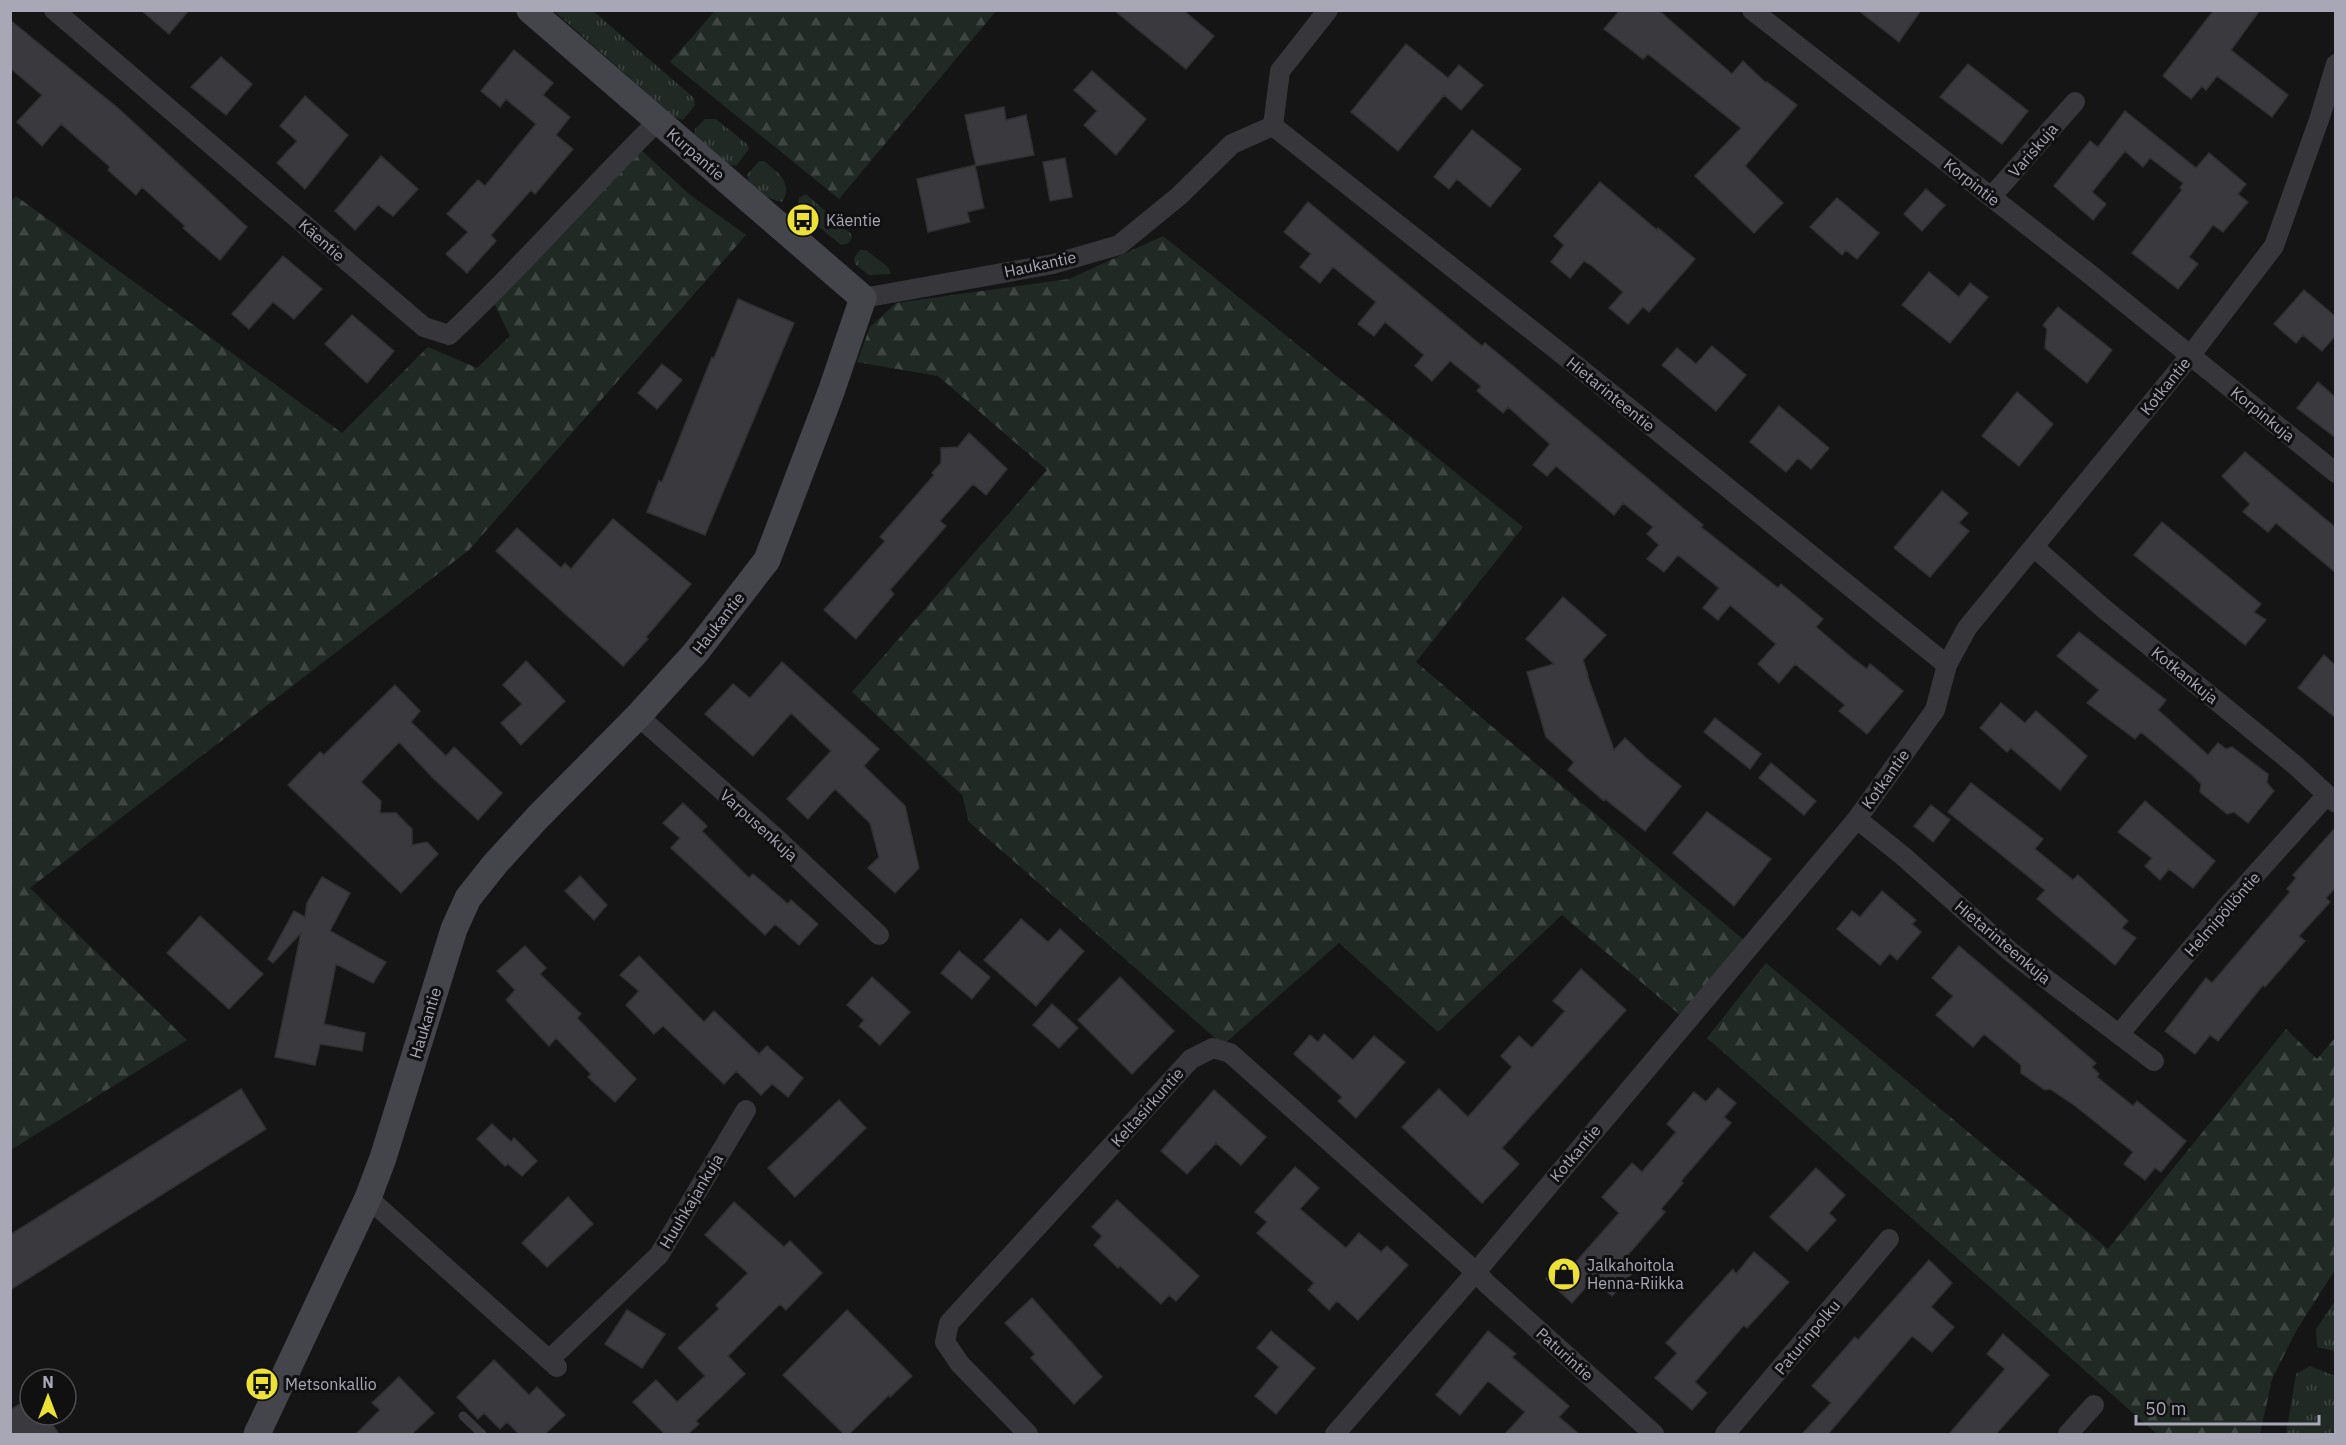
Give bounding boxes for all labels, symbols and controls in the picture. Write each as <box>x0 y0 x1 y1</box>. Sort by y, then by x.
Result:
street label: Variskuja <box>2004 118 2062 181</box>
street label: Kurpantie <box>663 123 729 185</box>
street label: Korpintie <box>1940 154 2004 210</box>
bus stop icon: Käentie <box>785 202 821 238</box>
place label: Käentie <box>826 210 881 230</box>
street label: Käentie <box>295 214 349 266</box>
street label: Haukantie <box>1002 247 1078 281</box>
street label: Hietarinteentie <box>1563 352 1659 436</box>
street label: Kotkantie <box>2136 353 2195 419</box>
street label: Korpinkuja <box>2227 382 2300 446</box>
street label: Haukantie <box>688 588 749 658</box>
street label: Kotkankuja <box>2148 642 2223 708</box>
street label: Kotkantie <box>1857 745 1913 813</box>
street label: Varpusenkuja <box>716 785 802 865</box>
street label: Helmipöllöntie <box>2180 867 2264 960</box>
street label: Hietarinteenkuja <box>1951 896 2055 988</box>
street label: Haukantie <box>405 985 445 1061</box>
street label: Keltasirkuntie <box>1106 1063 1188 1151</box>
street label: Kotkantie <box>1545 1120 1605 1186</box>
street label: Huuhkajankuja <box>655 1150 727 1252</box>
place label: Jalkahoitola Henna-Riikka <box>1587 1255 1684 1293</box>
shop icon: Jalkahoitola Henna-Riikka <box>1546 1256 1582 1292</box>
street label: Paturinpolku <box>1770 1295 1844 1379</box>
street label: Paturintie <box>1532 1323 1598 1385</box>
bus stop icon: Metsonkallio <box>244 1366 280 1402</box>
north arrow <box>18 1367 78 1427</box>
text: N <box>42 1372 54 1392</box>
place label: Metsonkallio <box>285 1374 377 1394</box>
scale bar <box>2136 1388 2319 1426</box>
text: 50 m <box>2145 1397 2187 1420</box>

